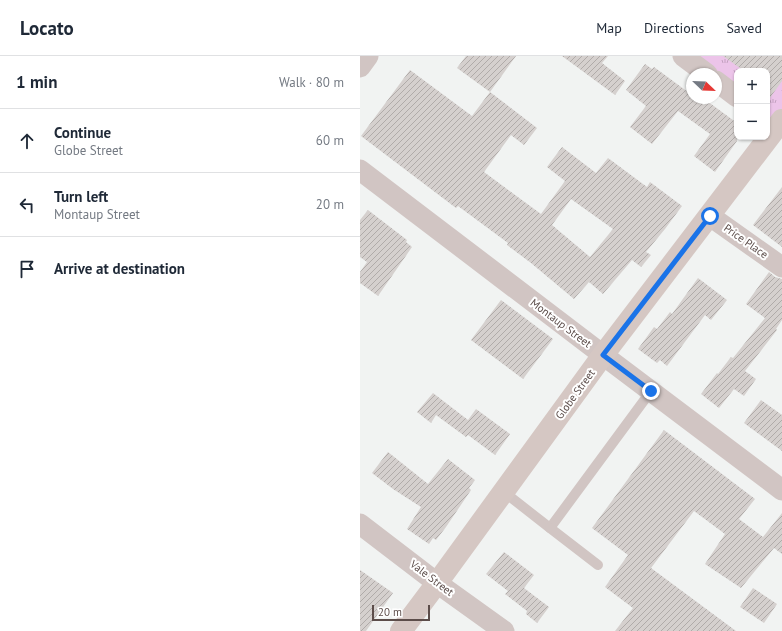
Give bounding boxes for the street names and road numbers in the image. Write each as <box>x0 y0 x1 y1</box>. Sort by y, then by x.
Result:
street label: Price Place <box>721 221 771 262</box>
street label: Montaup Street <box>528 296 594 351</box>
street label: Globe Street <box>552 366 598 422</box>
street label: Vale Street <box>407 556 457 599</box>

